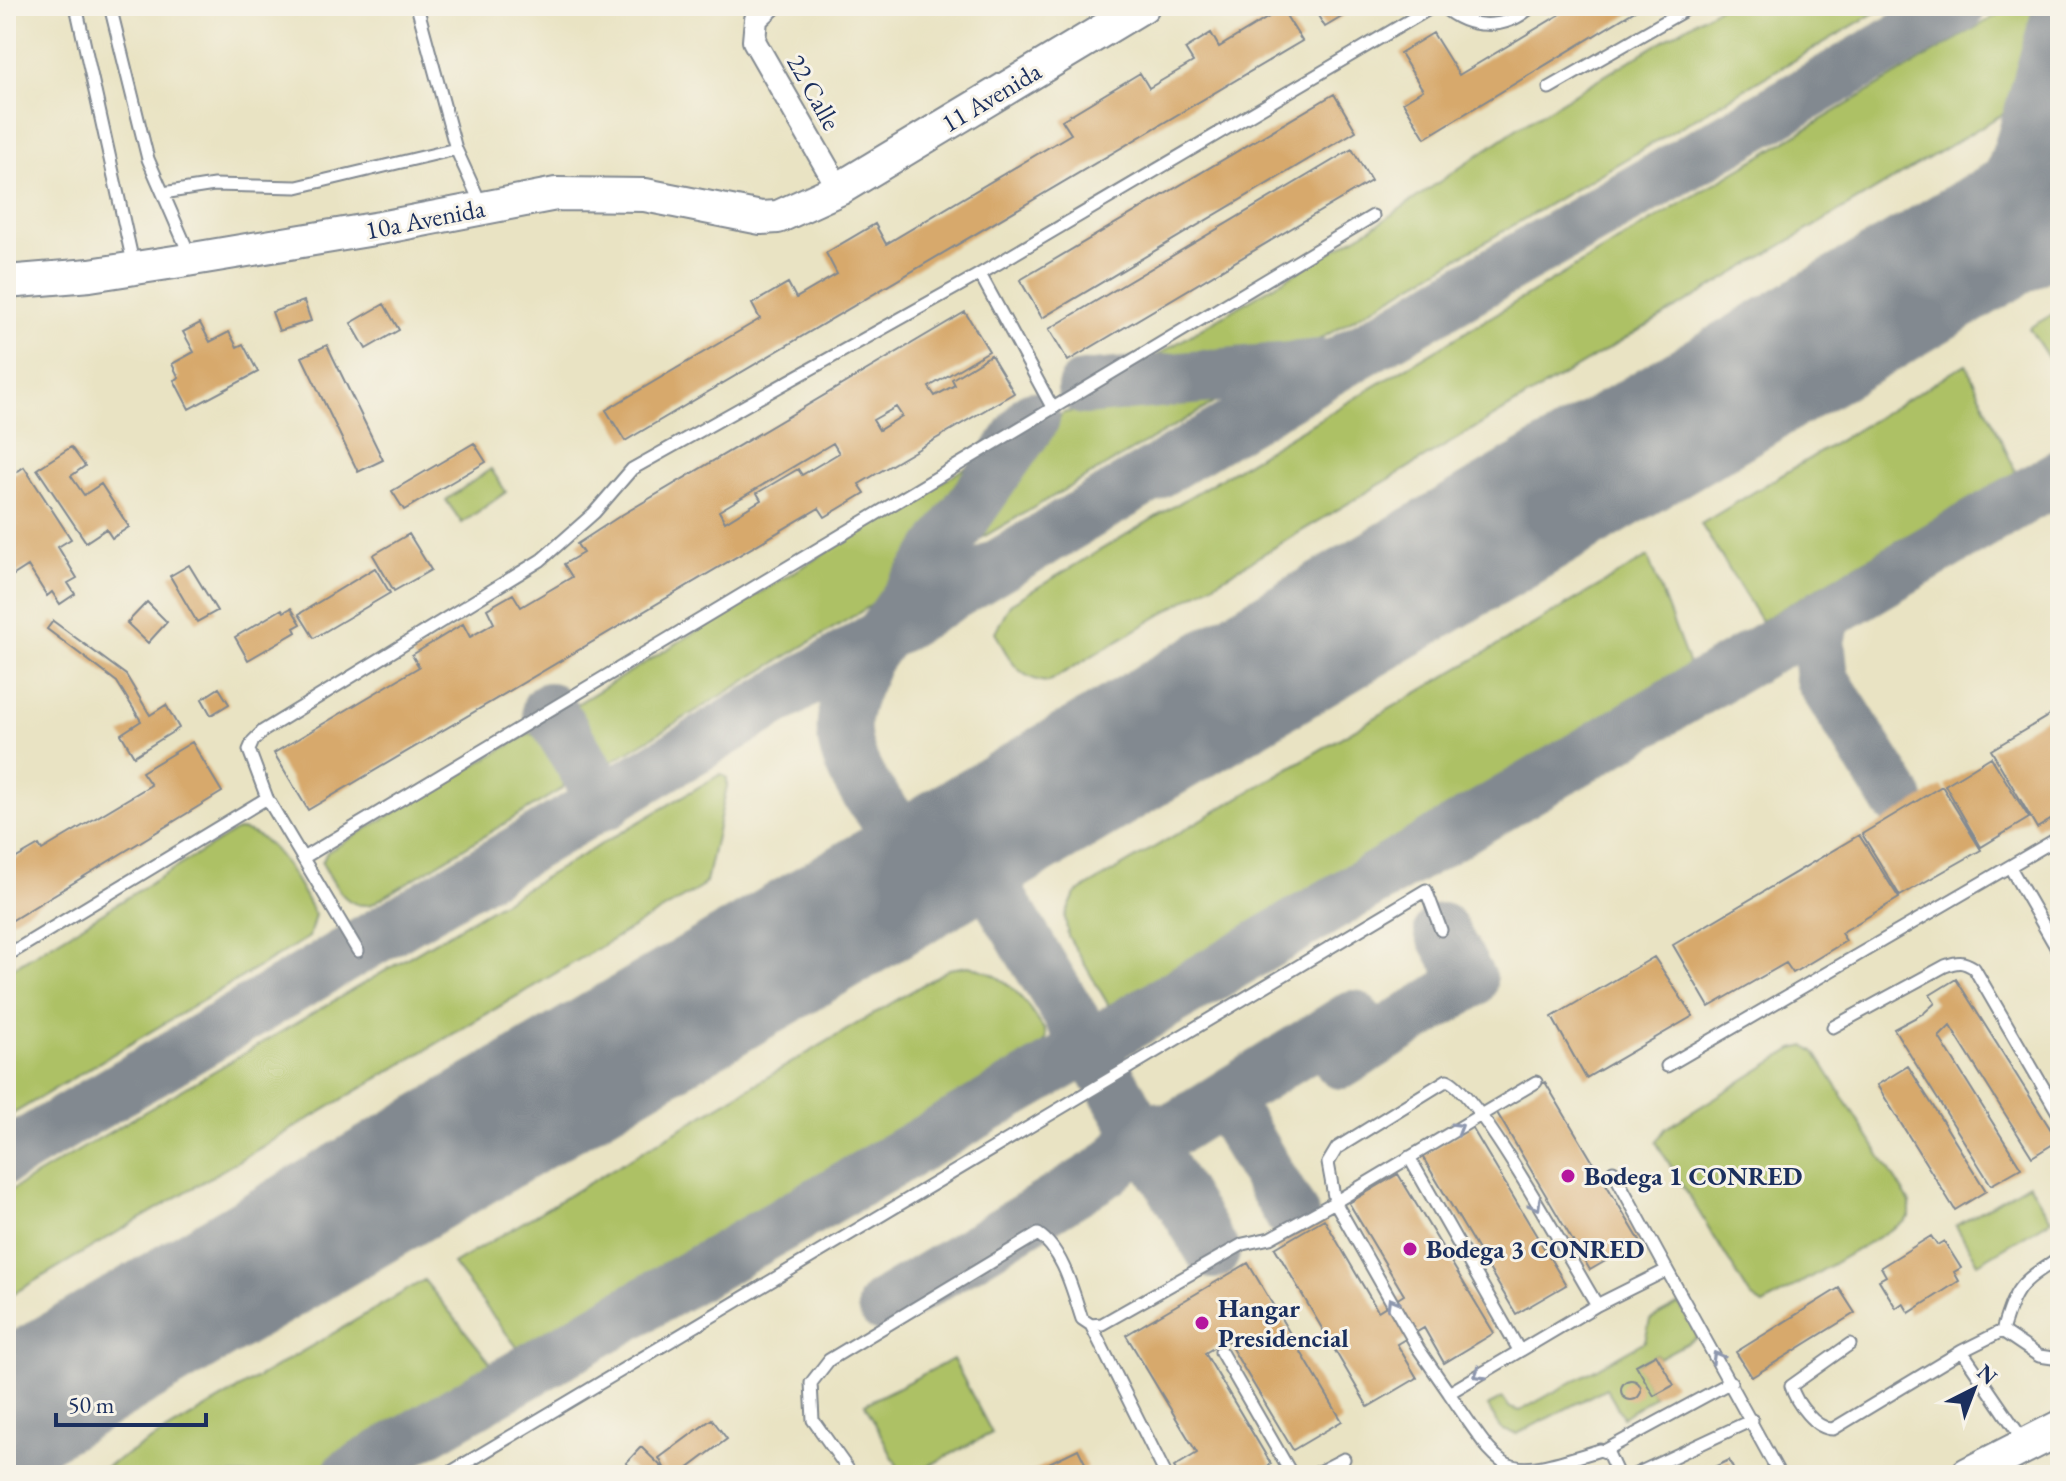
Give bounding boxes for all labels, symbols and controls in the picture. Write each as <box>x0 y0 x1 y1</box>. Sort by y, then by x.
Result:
street label: 22 Calle <box>779 48 849 136</box>
street label: 11 Avenida <box>935 54 1048 140</box>
street label: 10a Avenida <box>362 191 488 247</box>
one-way arrow <box>1449 1122 1464 1138</box>
place label: Bodega 1 CONRED <box>1584 1159 1803 1193</box>
marker: Bodega 1 CONRED <box>1559 1167 1577 1185</box>
one-way arrow <box>1526 1196 1542 1211</box>
place label: Bodega 3 CONRED <box>1426 1232 1645 1266</box>
marker: Bodega 3 CONRED <box>1401 1240 1419 1258</box>
place label: Hangar Presidencial <box>1218 1291 1349 1355</box>
one-way arrow <box>1386 1297 1402 1312</box>
marker: Hangar Presidencial <box>1193 1314 1211 1332</box>
north arrow <box>1934 1349 2014 1429</box>
one-way arrow <box>1711 1352 1727 1366</box>
text: N <box>1971 1358 2004 1391</box>
one-way arrow <box>1473 1364 1488 1380</box>
scale bar <box>56 1377 206 1427</box>
text: 50 m <box>68 1389 115 1420</box>

